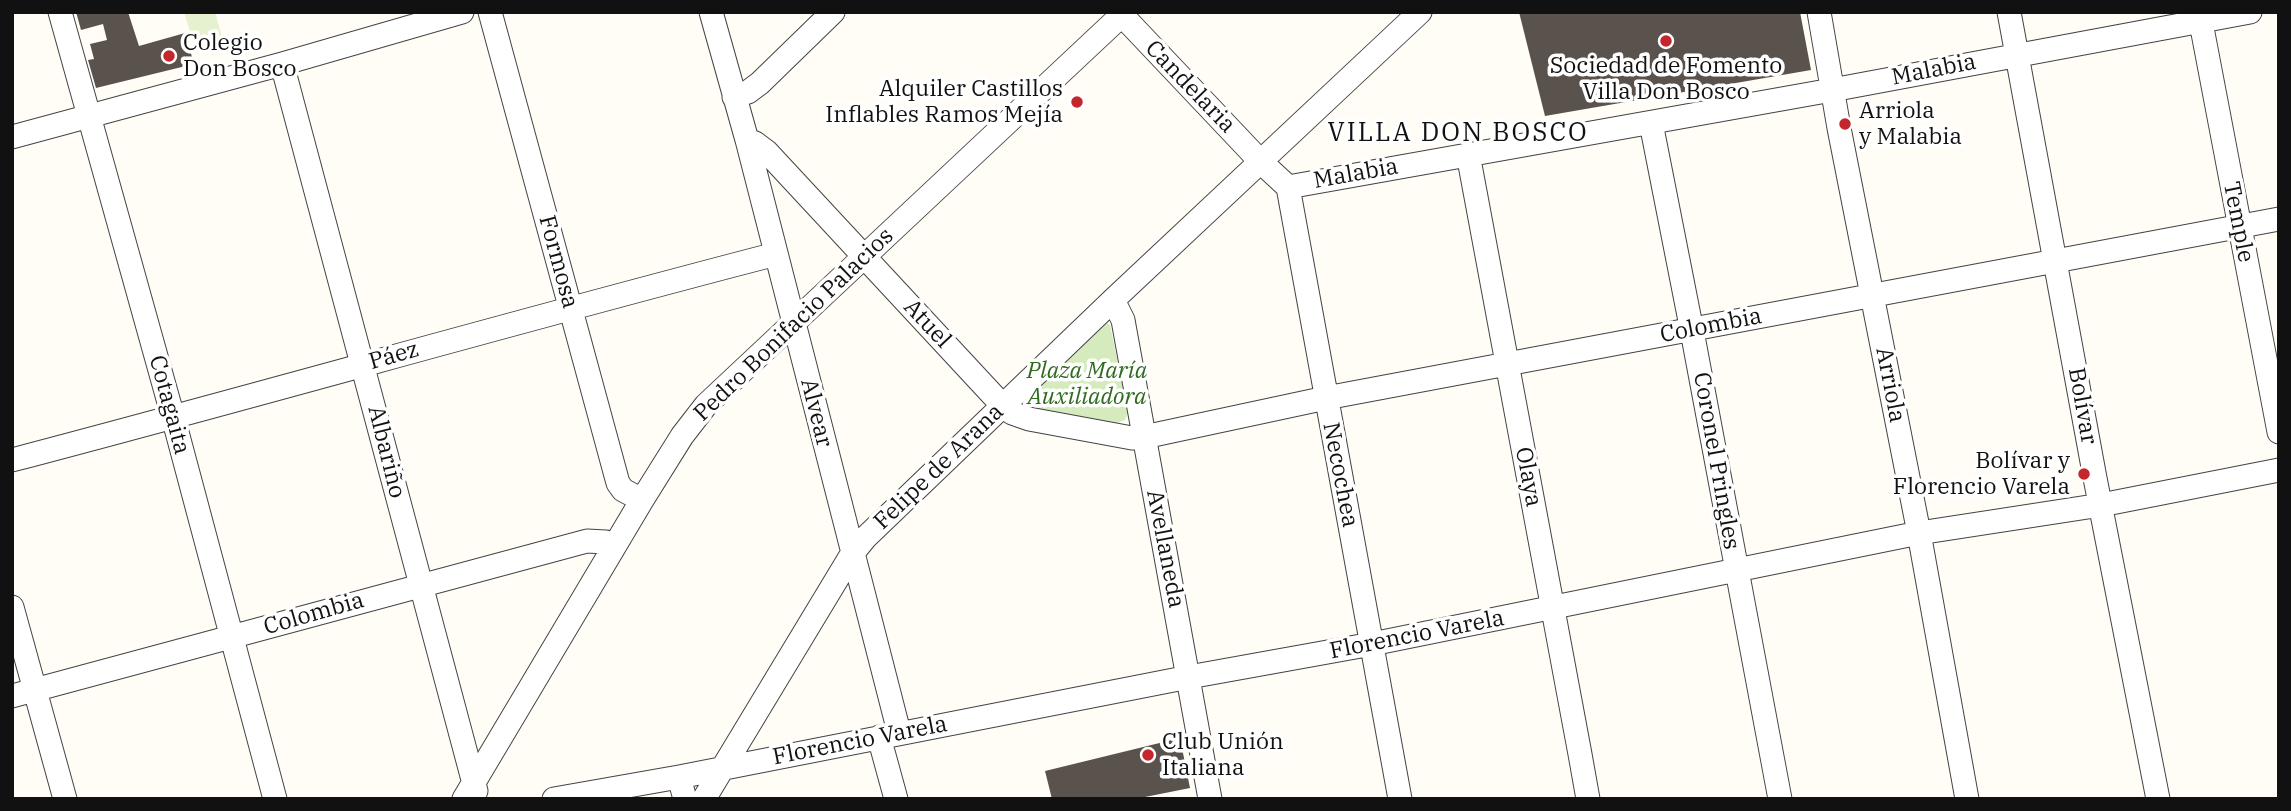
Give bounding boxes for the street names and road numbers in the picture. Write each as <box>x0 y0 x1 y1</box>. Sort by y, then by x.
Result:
street label: Candelaria <box>1139 35 1241 139</box>
street label: Malabia <box>1889 48 1979 92</box>
street label: Malabia <box>1312 153 1400 195</box>
street label: Temple <box>2217 179 2259 265</box>
street label: Formosa <box>532 212 584 312</box>
street label: Pedro Bonifacio Palacios <box>689 223 899 427</box>
street label: Atuel <box>897 294 957 354</box>
street label: Colombia <box>1658 303 1764 349</box>
street label: Páez <box>366 336 422 376</box>
street label: Arriola <box>1869 345 1911 425</box>
street label: Cotagaita <box>143 353 195 457</box>
street label: Bolívar <box>2062 366 2102 446</box>
street label: Coronel Pringles <box>1687 370 1745 552</box>
street label: Alvear <box>794 376 838 450</box>
street label: Felipe de Arana <box>868 398 1010 536</box>
street label: Albariño <box>361 403 411 501</box>
street label: Necochea <box>1316 420 1364 530</box>
street label: Olaya <box>1509 445 1547 509</box>
street label: Avellaneda <box>1140 488 1190 610</box>
street label: Colombia <box>261 587 367 641</box>
street label: Florencio Varela <box>1327 605 1507 665</box>
street label: Florencio Varela <box>770 711 950 771</box>

